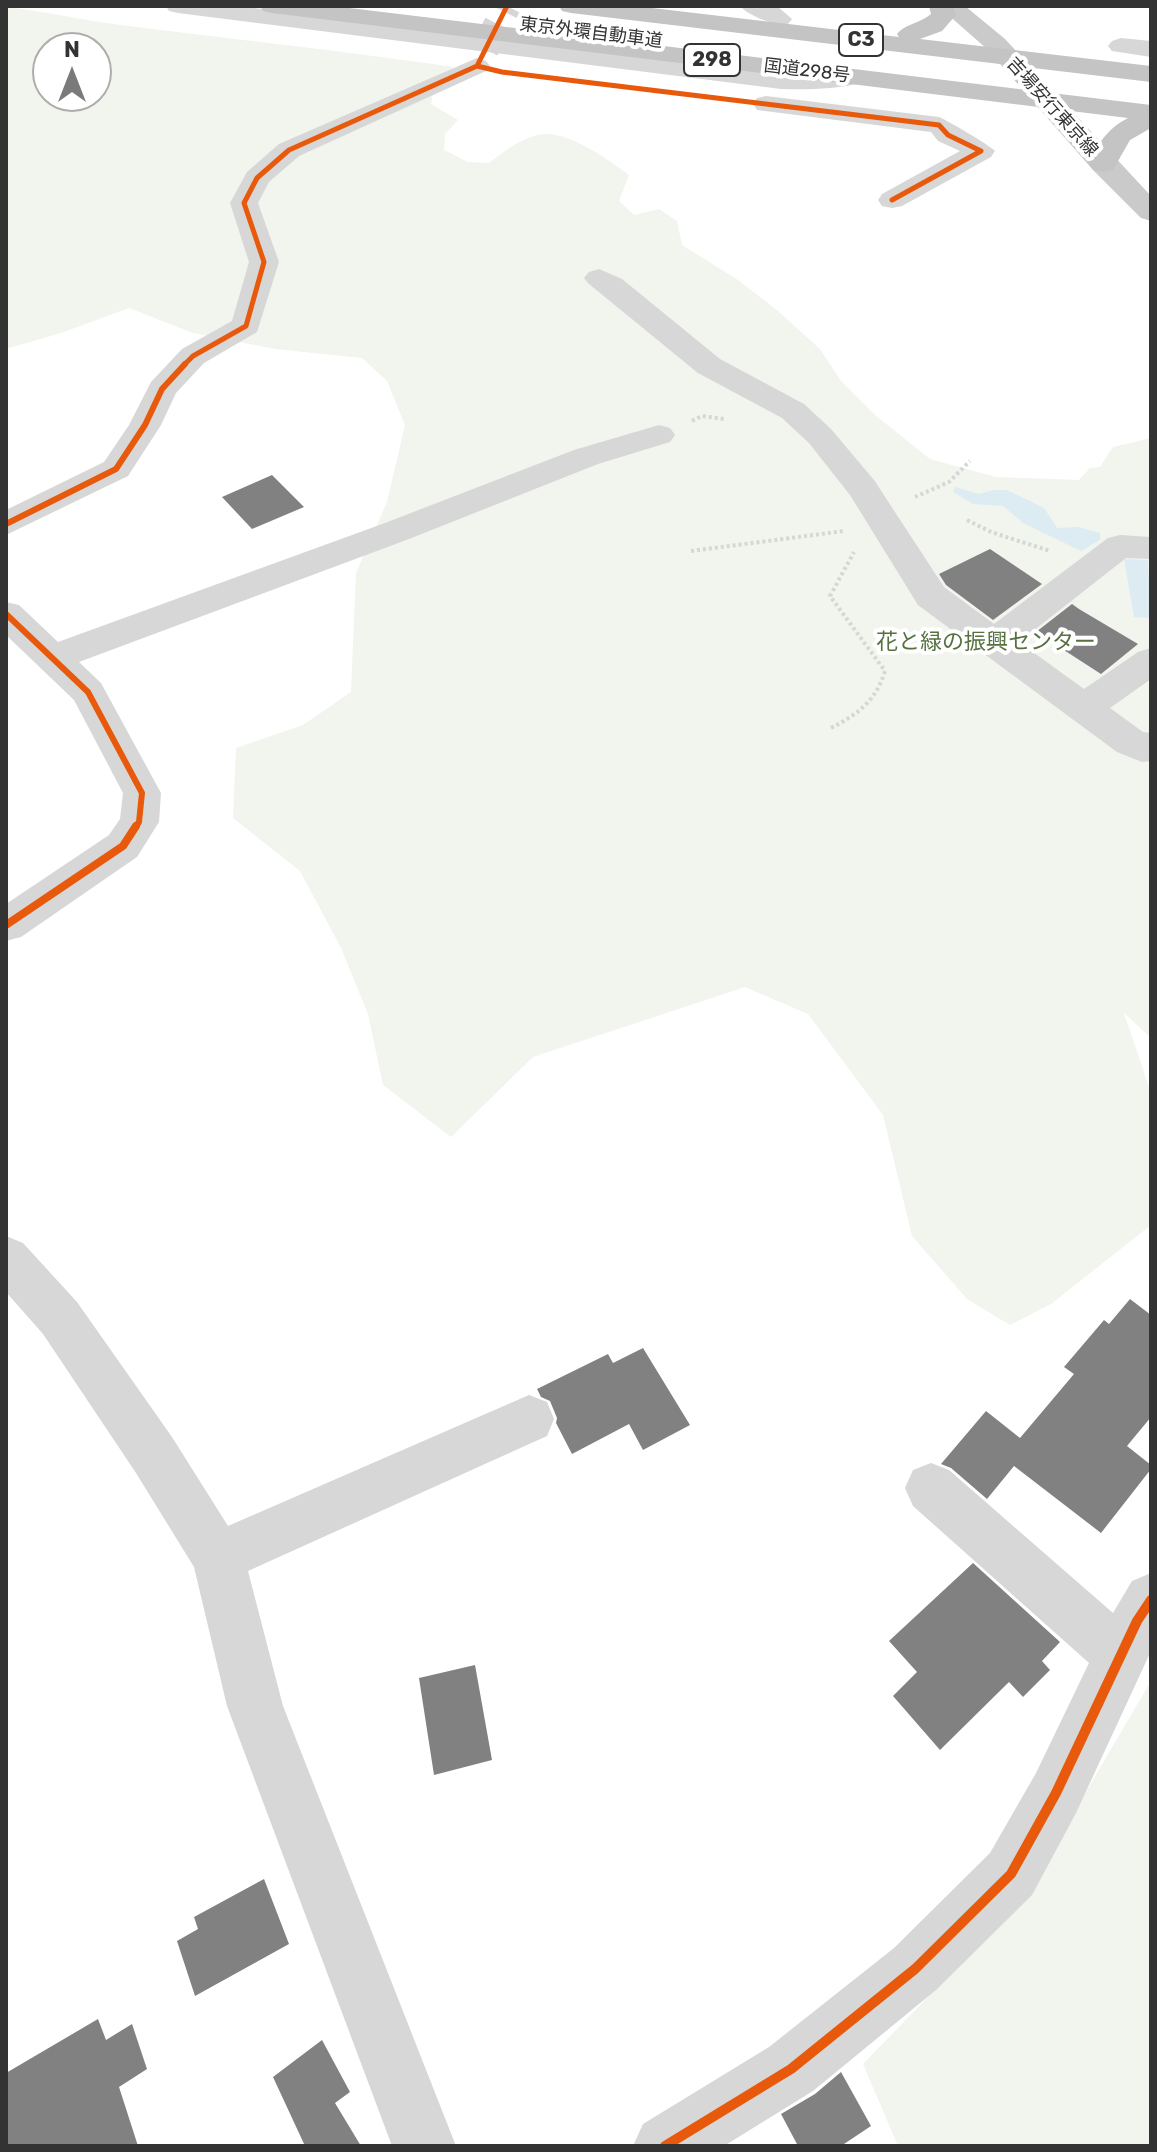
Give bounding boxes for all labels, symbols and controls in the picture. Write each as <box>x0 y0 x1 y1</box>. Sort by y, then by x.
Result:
street label: 東京外環自動車道 <box>518 14 664 52</box>
road number: C3 <box>839 24 883 56</box>
north arrow <box>32 32 112 112</box>
text: N <box>64 36 80 63</box>
road number: 298 <box>684 44 740 76</box>
street label: 吉場安行東京線 <box>1002 53 1102 161</box>
street label: 国道298号 <box>763 55 851 87</box>
park label: 花と緑の振興センター <box>876 630 1096 656</box>

